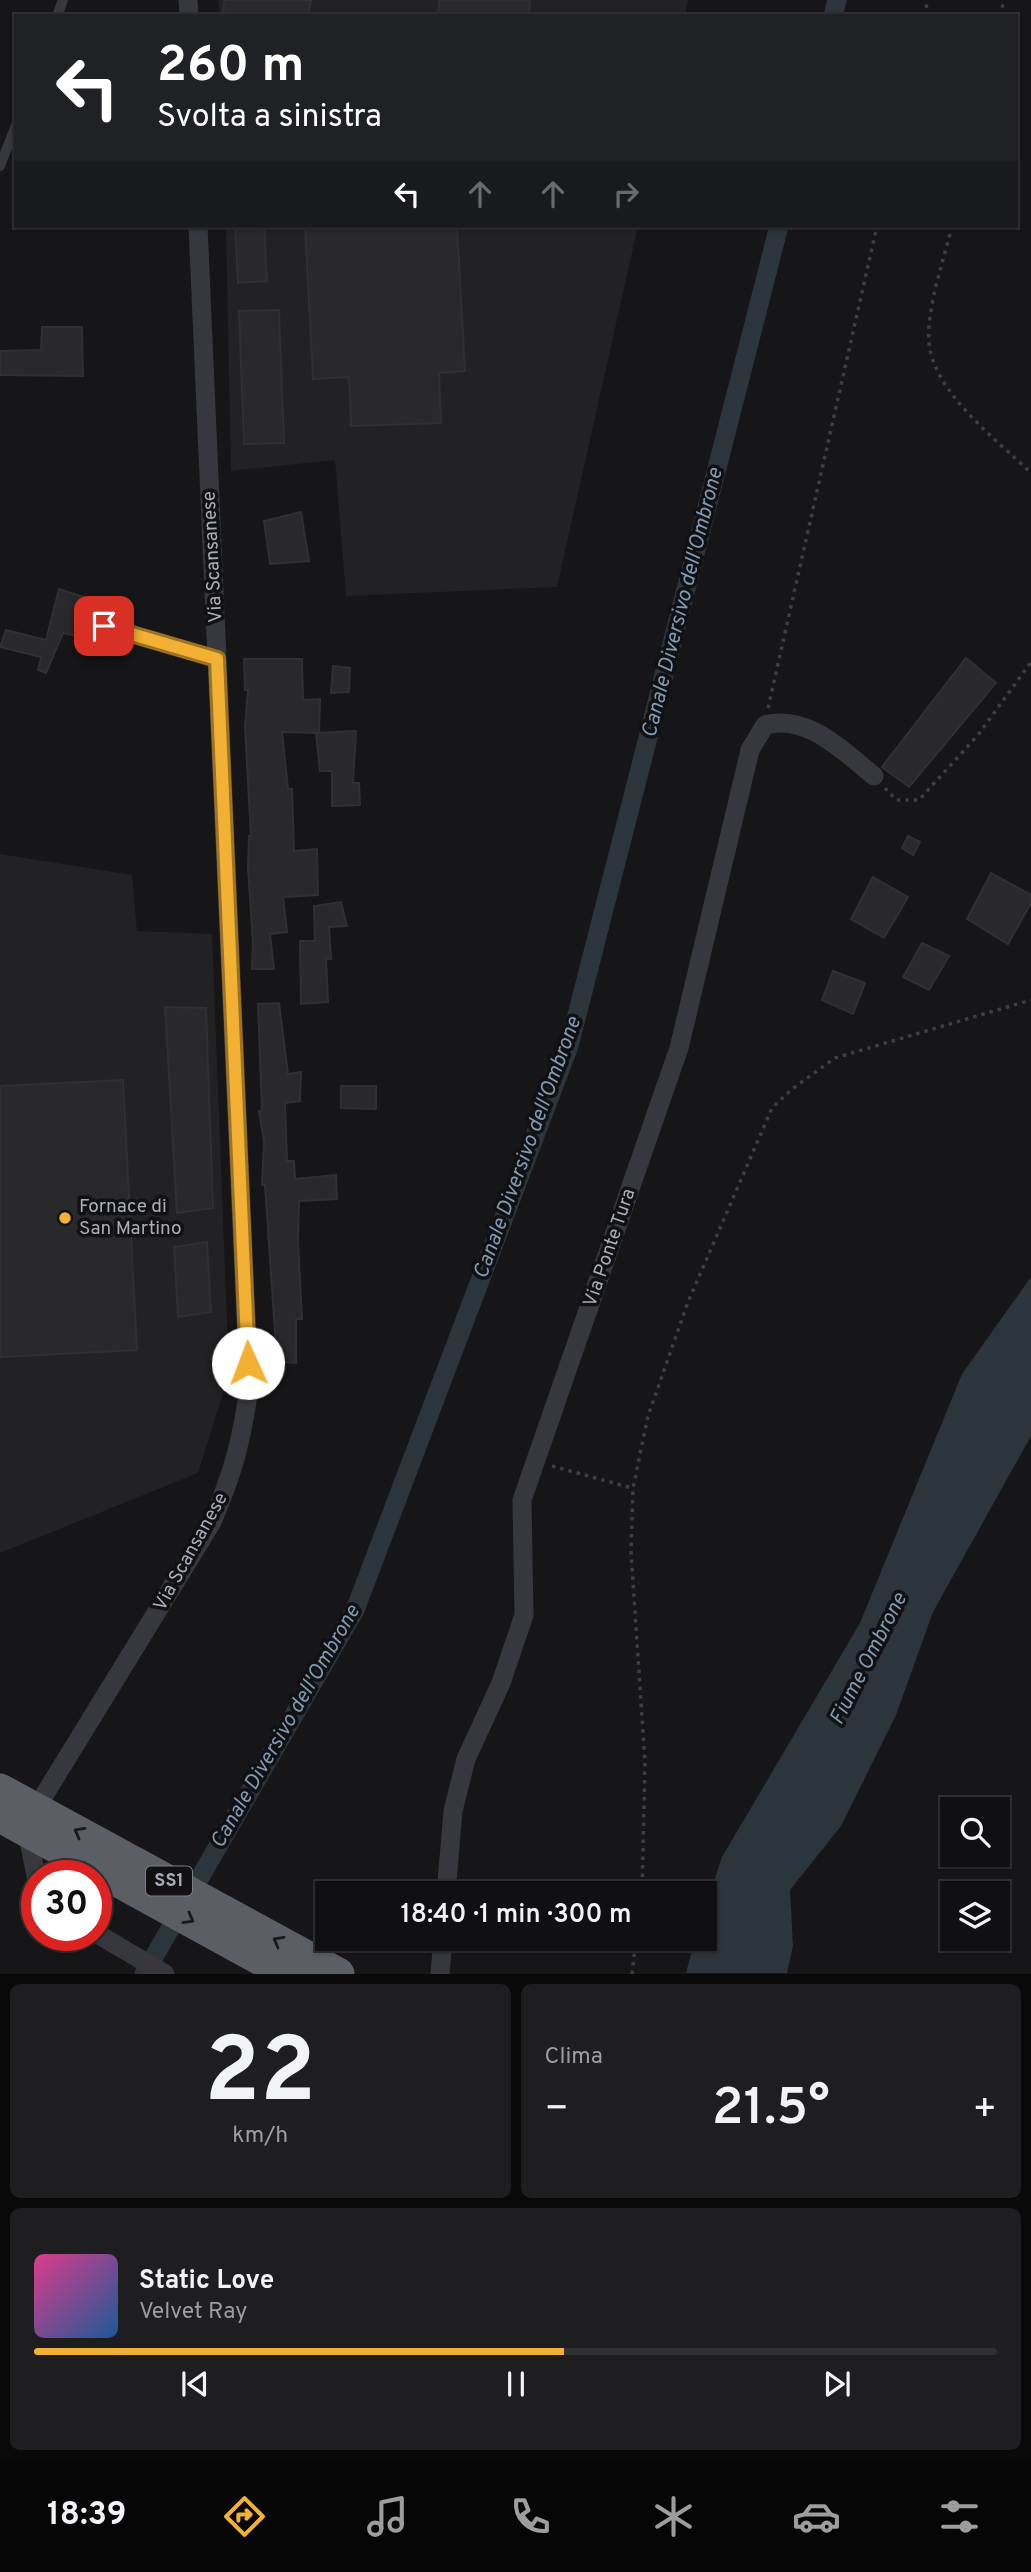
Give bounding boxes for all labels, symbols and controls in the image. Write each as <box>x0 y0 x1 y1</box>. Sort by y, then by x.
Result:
text: 260 m <box>157 37 304 99</box>
icon: left <box>42 42 133 133</box>
text: Svolta a sinistra <box>157 98 382 138</box>
icon: left <box>388 175 426 213</box>
icon: ahead <box>461 175 499 213</box>
icon: ahead <box>534 175 572 213</box>
icon: right <box>607 175 645 213</box>
water label: Canale Diversivo dell'Ombrone <box>636 464 730 741</box>
street label: Via Scansanese <box>198 491 228 623</box>
pin <box>74 596 134 656</box>
icon: arrive <box>85 607 123 645</box>
water label: Canale Diversivo dell'Ombrone <box>468 1012 588 1283</box>
street label: Via Ponte Tura <box>579 1186 641 1310</box>
place label: Fornace di San Martino <box>79 1195 182 1241</box>
marker: Fornace di San Martino <box>57 1210 73 1226</box>
position arrow <box>211 1326 285 1400</box>
street label: Via Scansanese <box>149 1489 233 1615</box>
water label: Fiume Ombrone <box>824 1587 914 1730</box>
water label: Canale Diversivo dell'Ombrone <box>205 1599 367 1854</box>
map controls <box>940 1797 1010 1951</box>
button: search <box>940 1797 1010 1867</box>
one-way arrow <box>73 1827 86 1840</box>
speed limit sign: 30 <box>21 1860 112 1951</box>
road number: SS1 <box>146 1867 192 1896</box>
button: layers <box>940 1881 1010 1951</box>
text: 18:40 · 1 min · 300 m <box>401 1899 631 1932</box>
one-way arrow <box>182 1911 194 1925</box>
one-way arrow <box>273 1936 286 1949</box>
text: 22 <box>205 2019 316 2134</box>
text: Clima <box>545 2043 603 2072</box>
text: 21.5° <box>712 2077 830 2143</box>
text: − <box>545 2086 569 2135</box>
text: + <box>972 2086 997 2135</box>
text: km/h <box>232 2122 288 2151</box>
text: Static Love <box>139 2265 274 2298</box>
text: Velvet Ray <box>139 2298 247 2327</box>
icon: previous <box>176 2365 214 2403</box>
icon: pause <box>497 2365 535 2403</box>
icon: next <box>818 2365 856 2403</box>
icon: directions <box>220 2492 269 2541</box>
icon: music <box>363 2492 412 2541</box>
icon: phone <box>506 2492 555 2541</box>
icon: climate <box>649 2492 698 2541</box>
icon: car <box>792 2492 841 2541</box>
icon: filters <box>935 2492 984 2541</box>
text: 18:39 <box>47 2496 126 2536</box>

